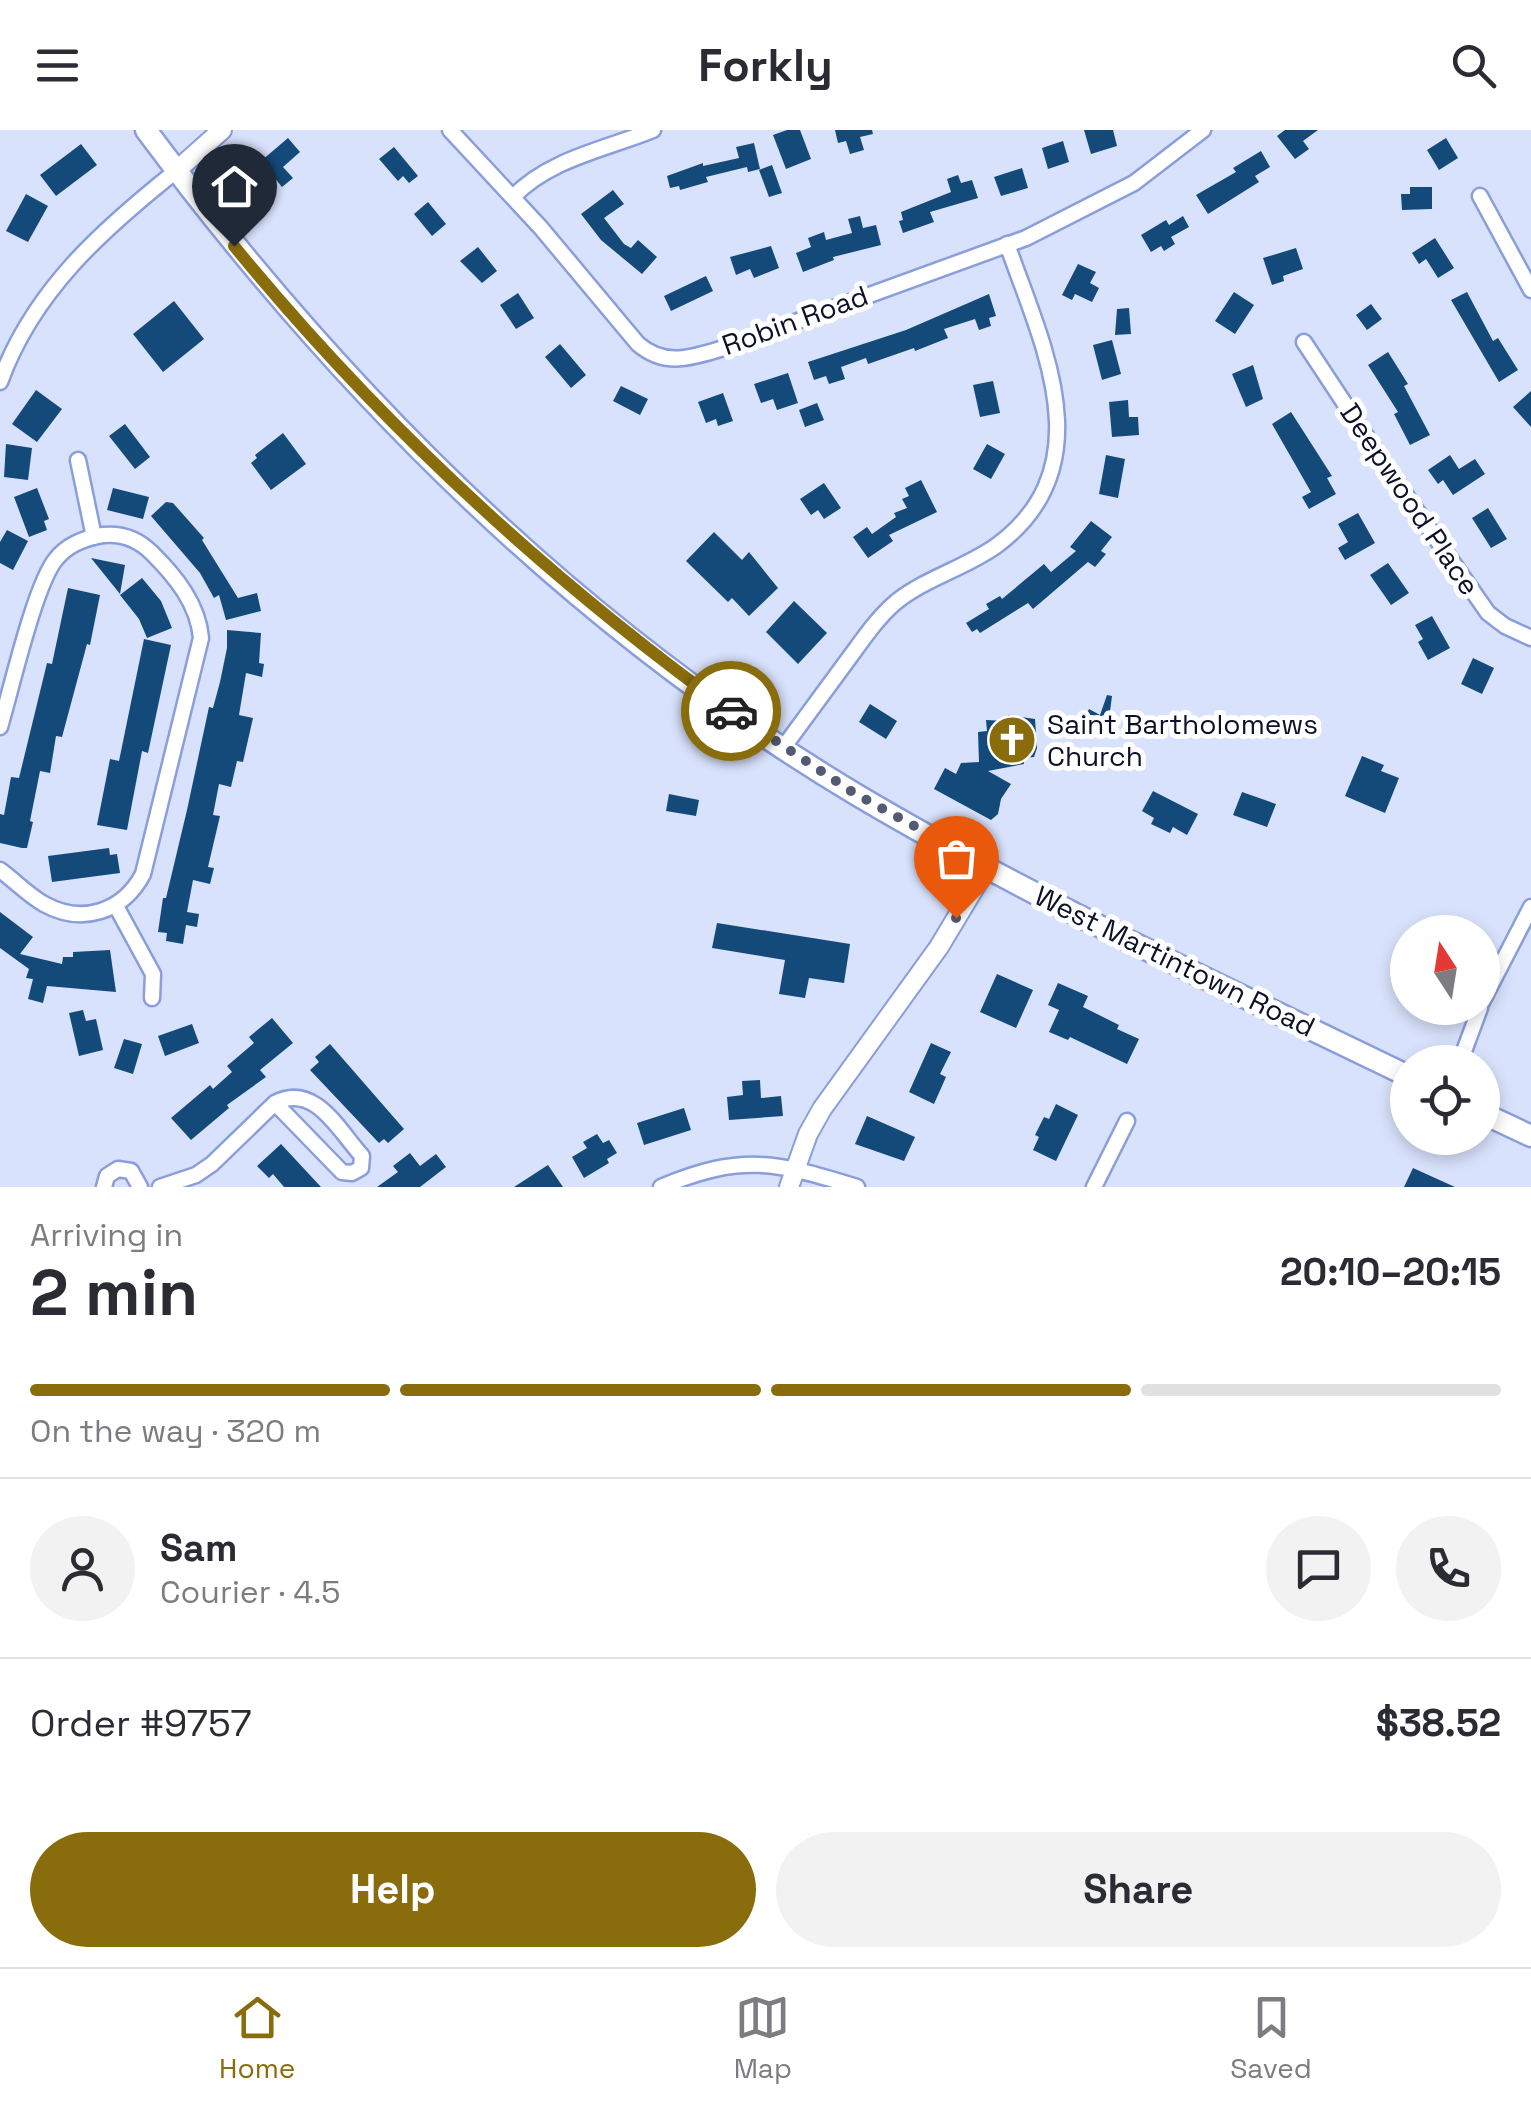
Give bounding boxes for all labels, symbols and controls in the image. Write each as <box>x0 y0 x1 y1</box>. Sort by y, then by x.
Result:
text: Forkly <box>698 37 833 94</box>
icon: menu <box>30 38 85 93</box>
icon: search <box>1446 38 1501 93</box>
pin <box>192 144 277 247</box>
icon: home <box>207 159 262 214</box>
street label: Robin Road <box>717 277 873 363</box>
street label: Deepwood Place <box>1332 396 1488 602</box>
courier <box>681 661 781 761</box>
icon: car <box>704 684 759 739</box>
place label: Saint Bartholomews Church <box>1047 706 1318 774</box>
church icon: Saint Bartholomews Church <box>986 714 1038 766</box>
pin <box>914 816 999 919</box>
icon: bag <box>929 831 984 886</box>
street label: West Martintown Road <box>1029 877 1321 1045</box>
north arrow <box>1390 915 1500 1025</box>
map controls <box>1390 915 1500 1155</box>
button: locate <box>1390 1045 1500 1155</box>
text: Arriving in <box>30 1215 183 1255</box>
text: 20:10–20:15 <box>1280 1248 1501 1296</box>
text: 2 min <box>30 1251 198 1334</box>
text: On the way · 320 m <box>30 1411 321 1451</box>
button: person <box>30 1516 135 1621</box>
button: chat <box>1266 1516 1371 1621</box>
button: phone <box>1396 1516 1501 1621</box>
text: Sam <box>160 1524 237 1572</box>
text: Courier · 4.5 <box>160 1572 341 1612</box>
text: Order #9757 <box>30 1699 252 1747</box>
text: $38.52 <box>1376 1699 1501 1747</box>
button: Help <box>30 1832 756 1947</box>
button: Share <box>776 1832 1501 1947</box>
tab: Home <box>219 1990 295 2086</box>
tab: Map <box>734 1990 792 2086</box>
tab: Saved <box>1230 1990 1312 2086</box>

